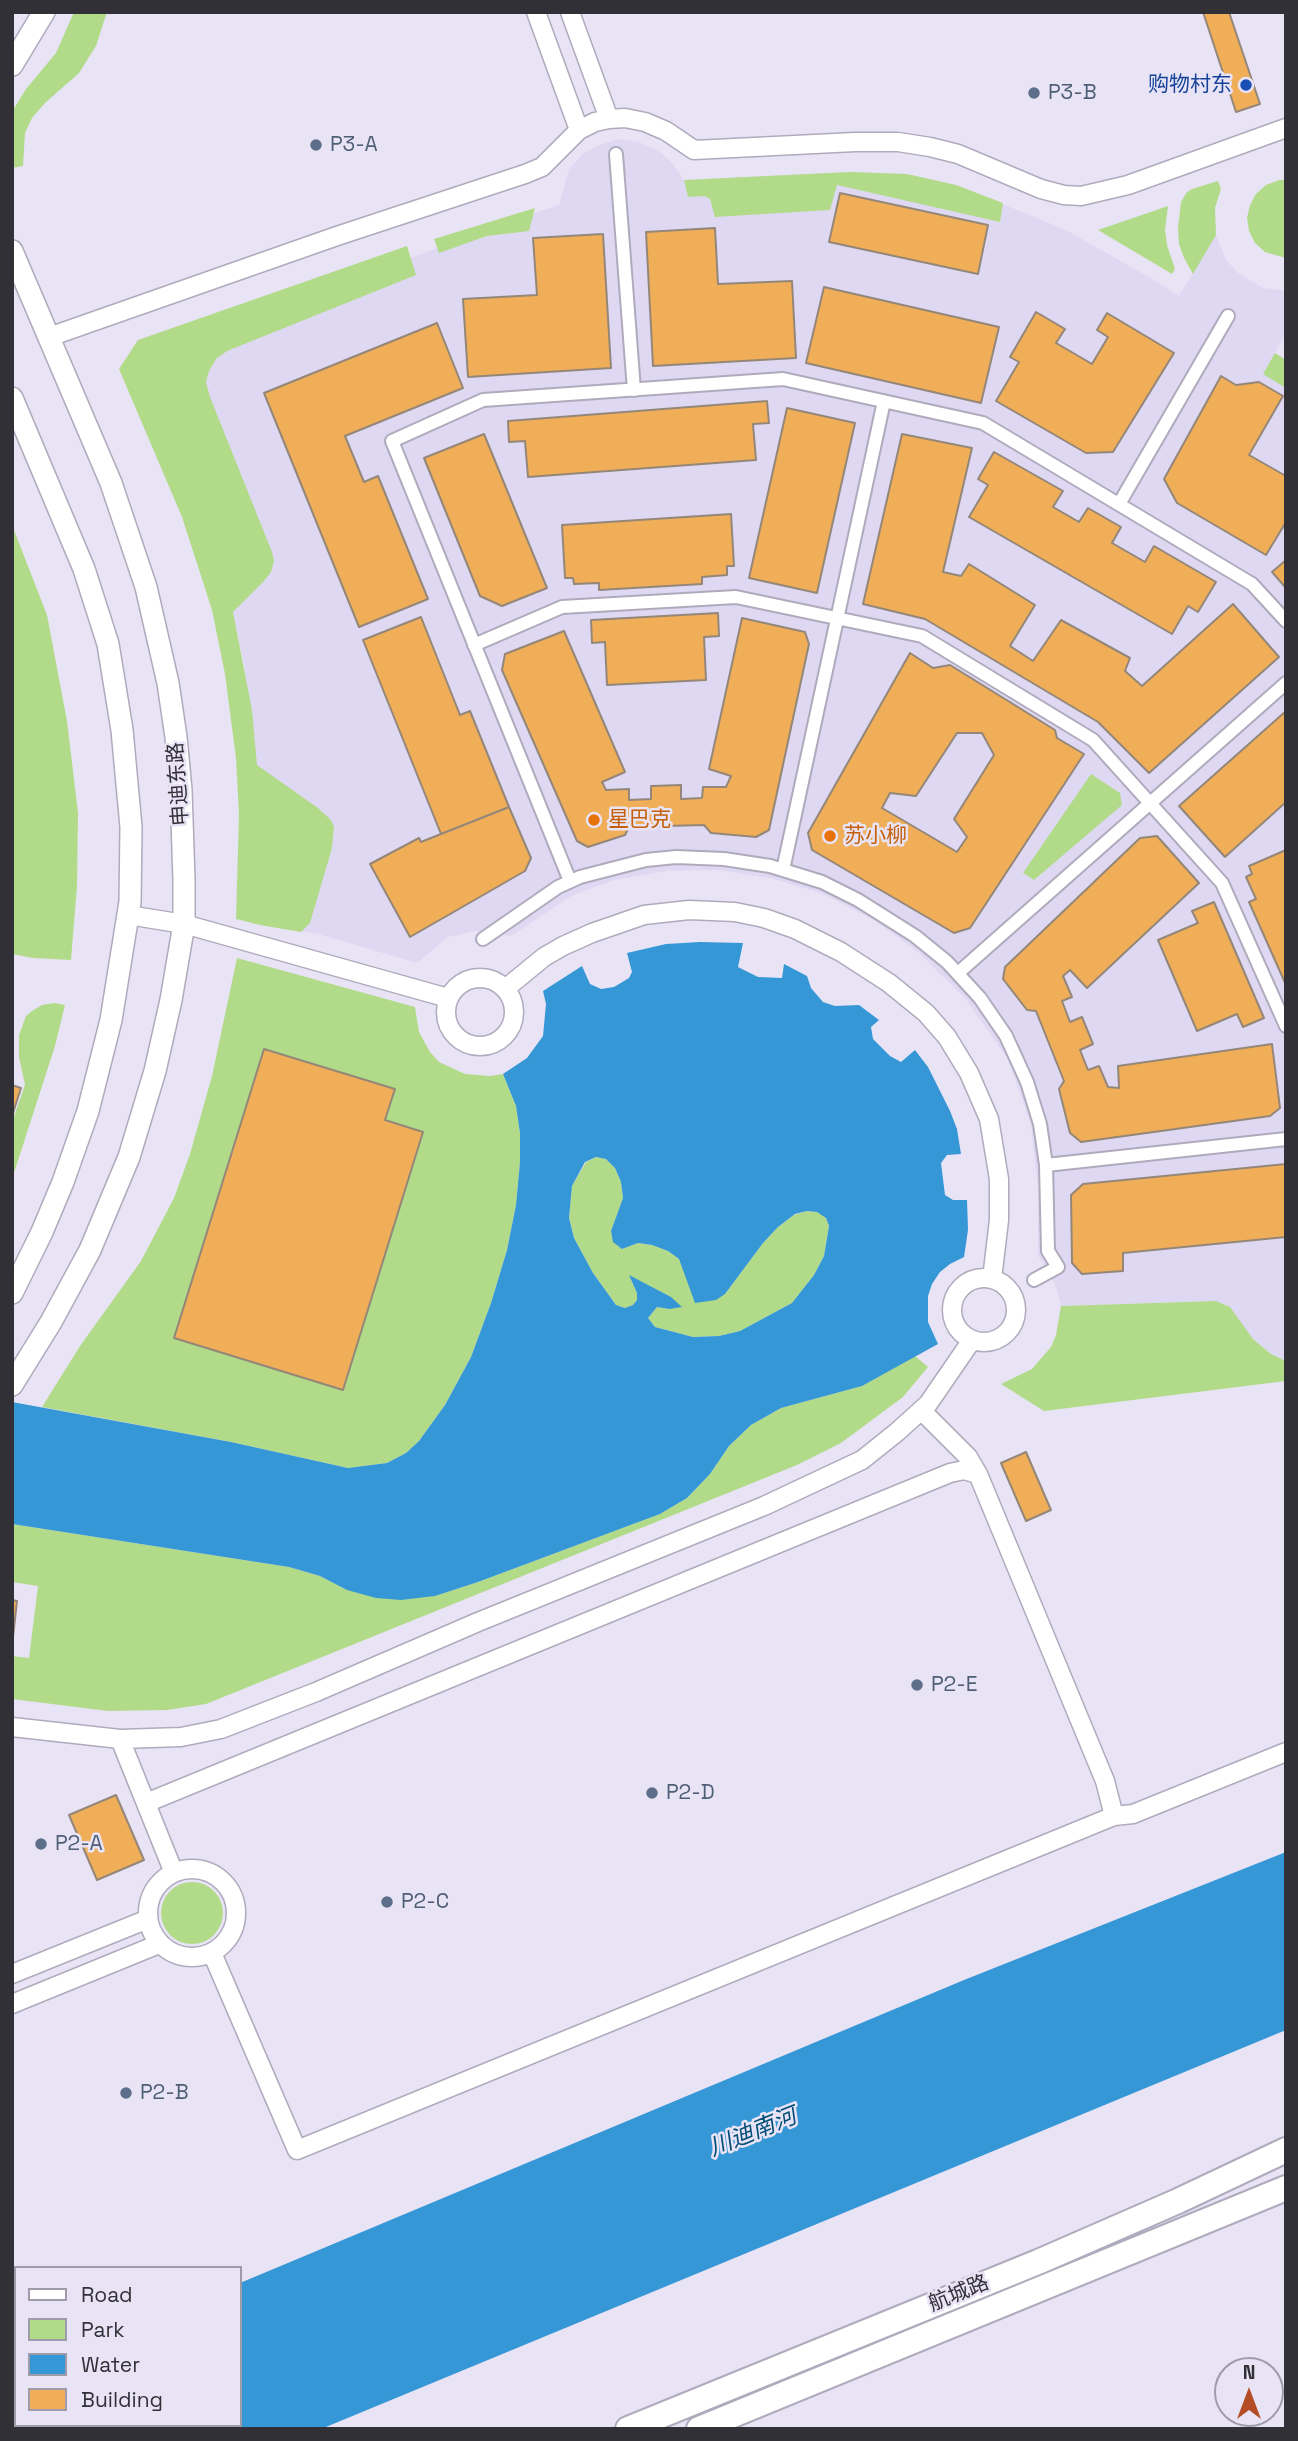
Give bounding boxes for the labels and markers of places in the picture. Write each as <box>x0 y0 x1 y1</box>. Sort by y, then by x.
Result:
place label: 购物村东 <box>1148 72 1232 98</box>
marker: 购物村东 <box>1238 77 1254 93</box>
place label: P3-B <box>1048 80 1097 106</box>
marker: P3-B <box>1026 85 1042 101</box>
place label: P3-A <box>330 132 378 158</box>
marker: P3-A <box>308 137 324 153</box>
place label: 星巴克 <box>608 807 671 833</box>
marker: 星巴克 <box>586 812 602 828</box>
place label: 苏小柳 <box>844 823 907 849</box>
marker: 苏小柳 <box>822 828 838 844</box>
place label: P2-E <box>931 1672 978 1698</box>
marker: P2-E <box>909 1677 925 1693</box>
place label: P2-D <box>666 1780 715 1806</box>
marker: P2-D <box>644 1785 660 1801</box>
place label: P2-A <box>55 1831 103 1857</box>
marker: P2-A <box>33 1836 49 1852</box>
place label: P2-C <box>401 1889 449 1915</box>
marker: P2-C <box>379 1894 395 1910</box>
place label: P2-B <box>140 2080 189 2106</box>
marker: P2-B <box>118 2085 134 2101</box>

